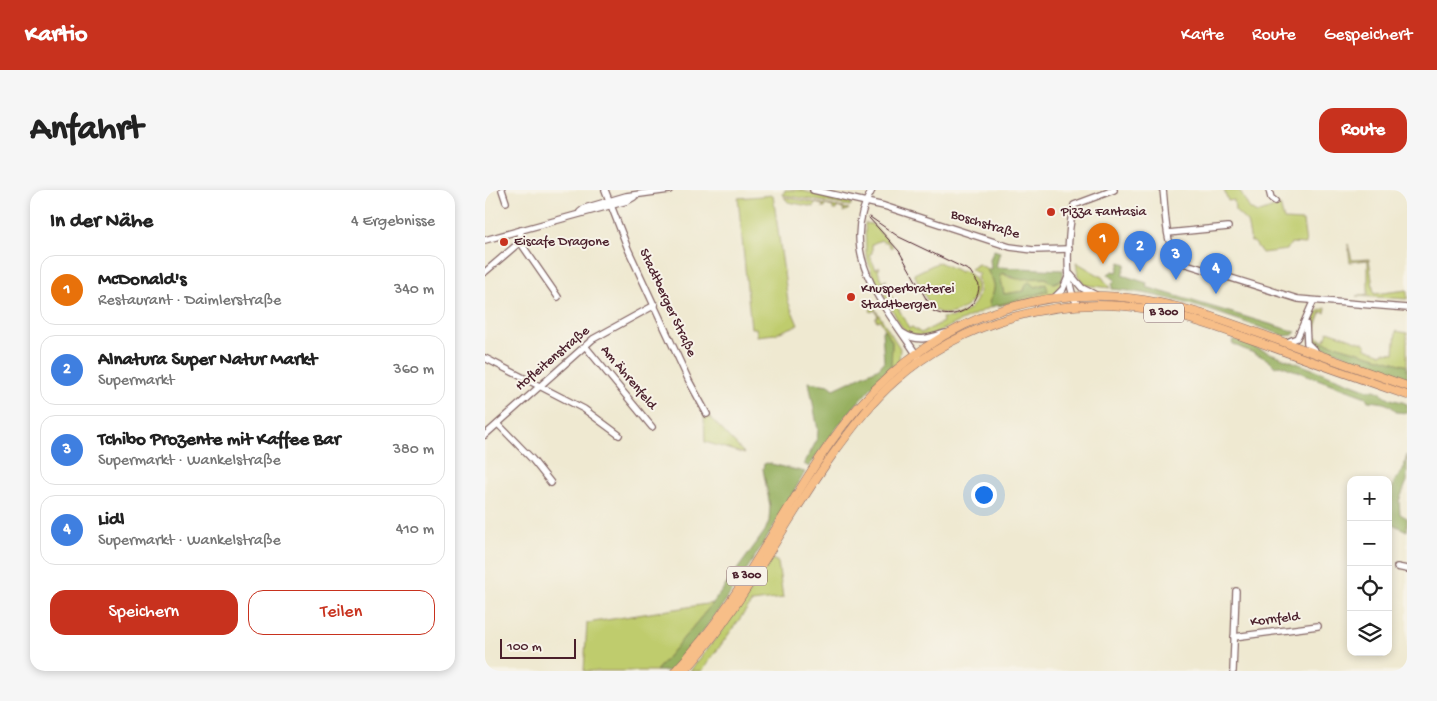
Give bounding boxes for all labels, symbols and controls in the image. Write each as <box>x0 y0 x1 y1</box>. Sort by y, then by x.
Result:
text: Kartio <box>25 21 88 50</box>
text: Karte <box>1181 25 1224 46</box>
text: Route <box>1252 25 1296 46</box>
text: Gespeichert <box>1324 25 1412 46</box>
button: Route <box>1319 108 1407 153</box>
text: Anfahrt <box>30 110 143 151</box>
place label: Pizza Fantasia <box>1060 204 1147 221</box>
street label: Boschstraße <box>948 206 1022 244</box>
marker: Pizza Fantasia <box>1045 206 1057 218</box>
text: In der Nähe <box>50 210 153 235</box>
text: 4 Ergebnisse <box>351 213 435 232</box>
pin: 1 <box>1087 223 1119 264</box>
pin: 2 <box>1124 231 1156 272</box>
place label: Eiscafe Dragone <box>514 234 610 251</box>
marker: Eiscafe Dragone <box>498 236 510 248</box>
pin: 3 <box>1160 239 1192 280</box>
street label: Stadtberger Straße <box>634 246 700 361</box>
pin: 4 <box>1200 253 1232 294</box>
text: McDonald's <box>98 269 187 292</box>
text: 1 <box>64 281 70 300</box>
text: 340 m <box>394 281 434 300</box>
place label: Knusperbraterei Stadtbergen <box>861 281 954 314</box>
marker: Knusperbraterei Stadtbergen <box>845 291 857 303</box>
text: Restaurant · Daimlerstraße <box>98 292 281 311</box>
road number: B 300 <box>1144 304 1184 322</box>
street label: Hofleitenstraße <box>512 322 594 395</box>
street label: Am Ährenfeld <box>596 342 661 415</box>
text: Alnatura Super Natur Markt <box>98 349 317 372</box>
text: 2 <box>63 361 71 380</box>
text: 360 m <box>393 361 434 380</box>
text: Supermarkt <box>98 372 174 391</box>
text: Tchibo Prozente mit Kaffee Bar <box>98 429 340 452</box>
text: 3 <box>63 441 71 460</box>
text: 380 m <box>393 441 434 460</box>
text: Supermarkt · Wankelstraße <box>98 452 281 471</box>
map controls <box>1347 476 1392 656</box>
button: + <box>1347 476 1392 521</box>
your location <box>971 482 997 508</box>
text: Lidl <box>98 509 124 532</box>
text: 4 <box>63 521 71 540</box>
text: 410 m <box>396 521 434 540</box>
button: − <box>1347 521 1392 566</box>
text: Supermarkt · Wankelstraße <box>98 532 281 551</box>
road number: B 300 <box>727 566 767 586</box>
button: locate <box>1347 566 1392 611</box>
button: Speichern <box>50 590 238 635</box>
button: Teilen <box>248 590 435 635</box>
street label: Kornfeld <box>1249 608 1302 631</box>
button: layers <box>1347 611 1392 656</box>
scale bar <box>500 636 576 659</box>
text: 100 m <box>507 639 542 656</box>

